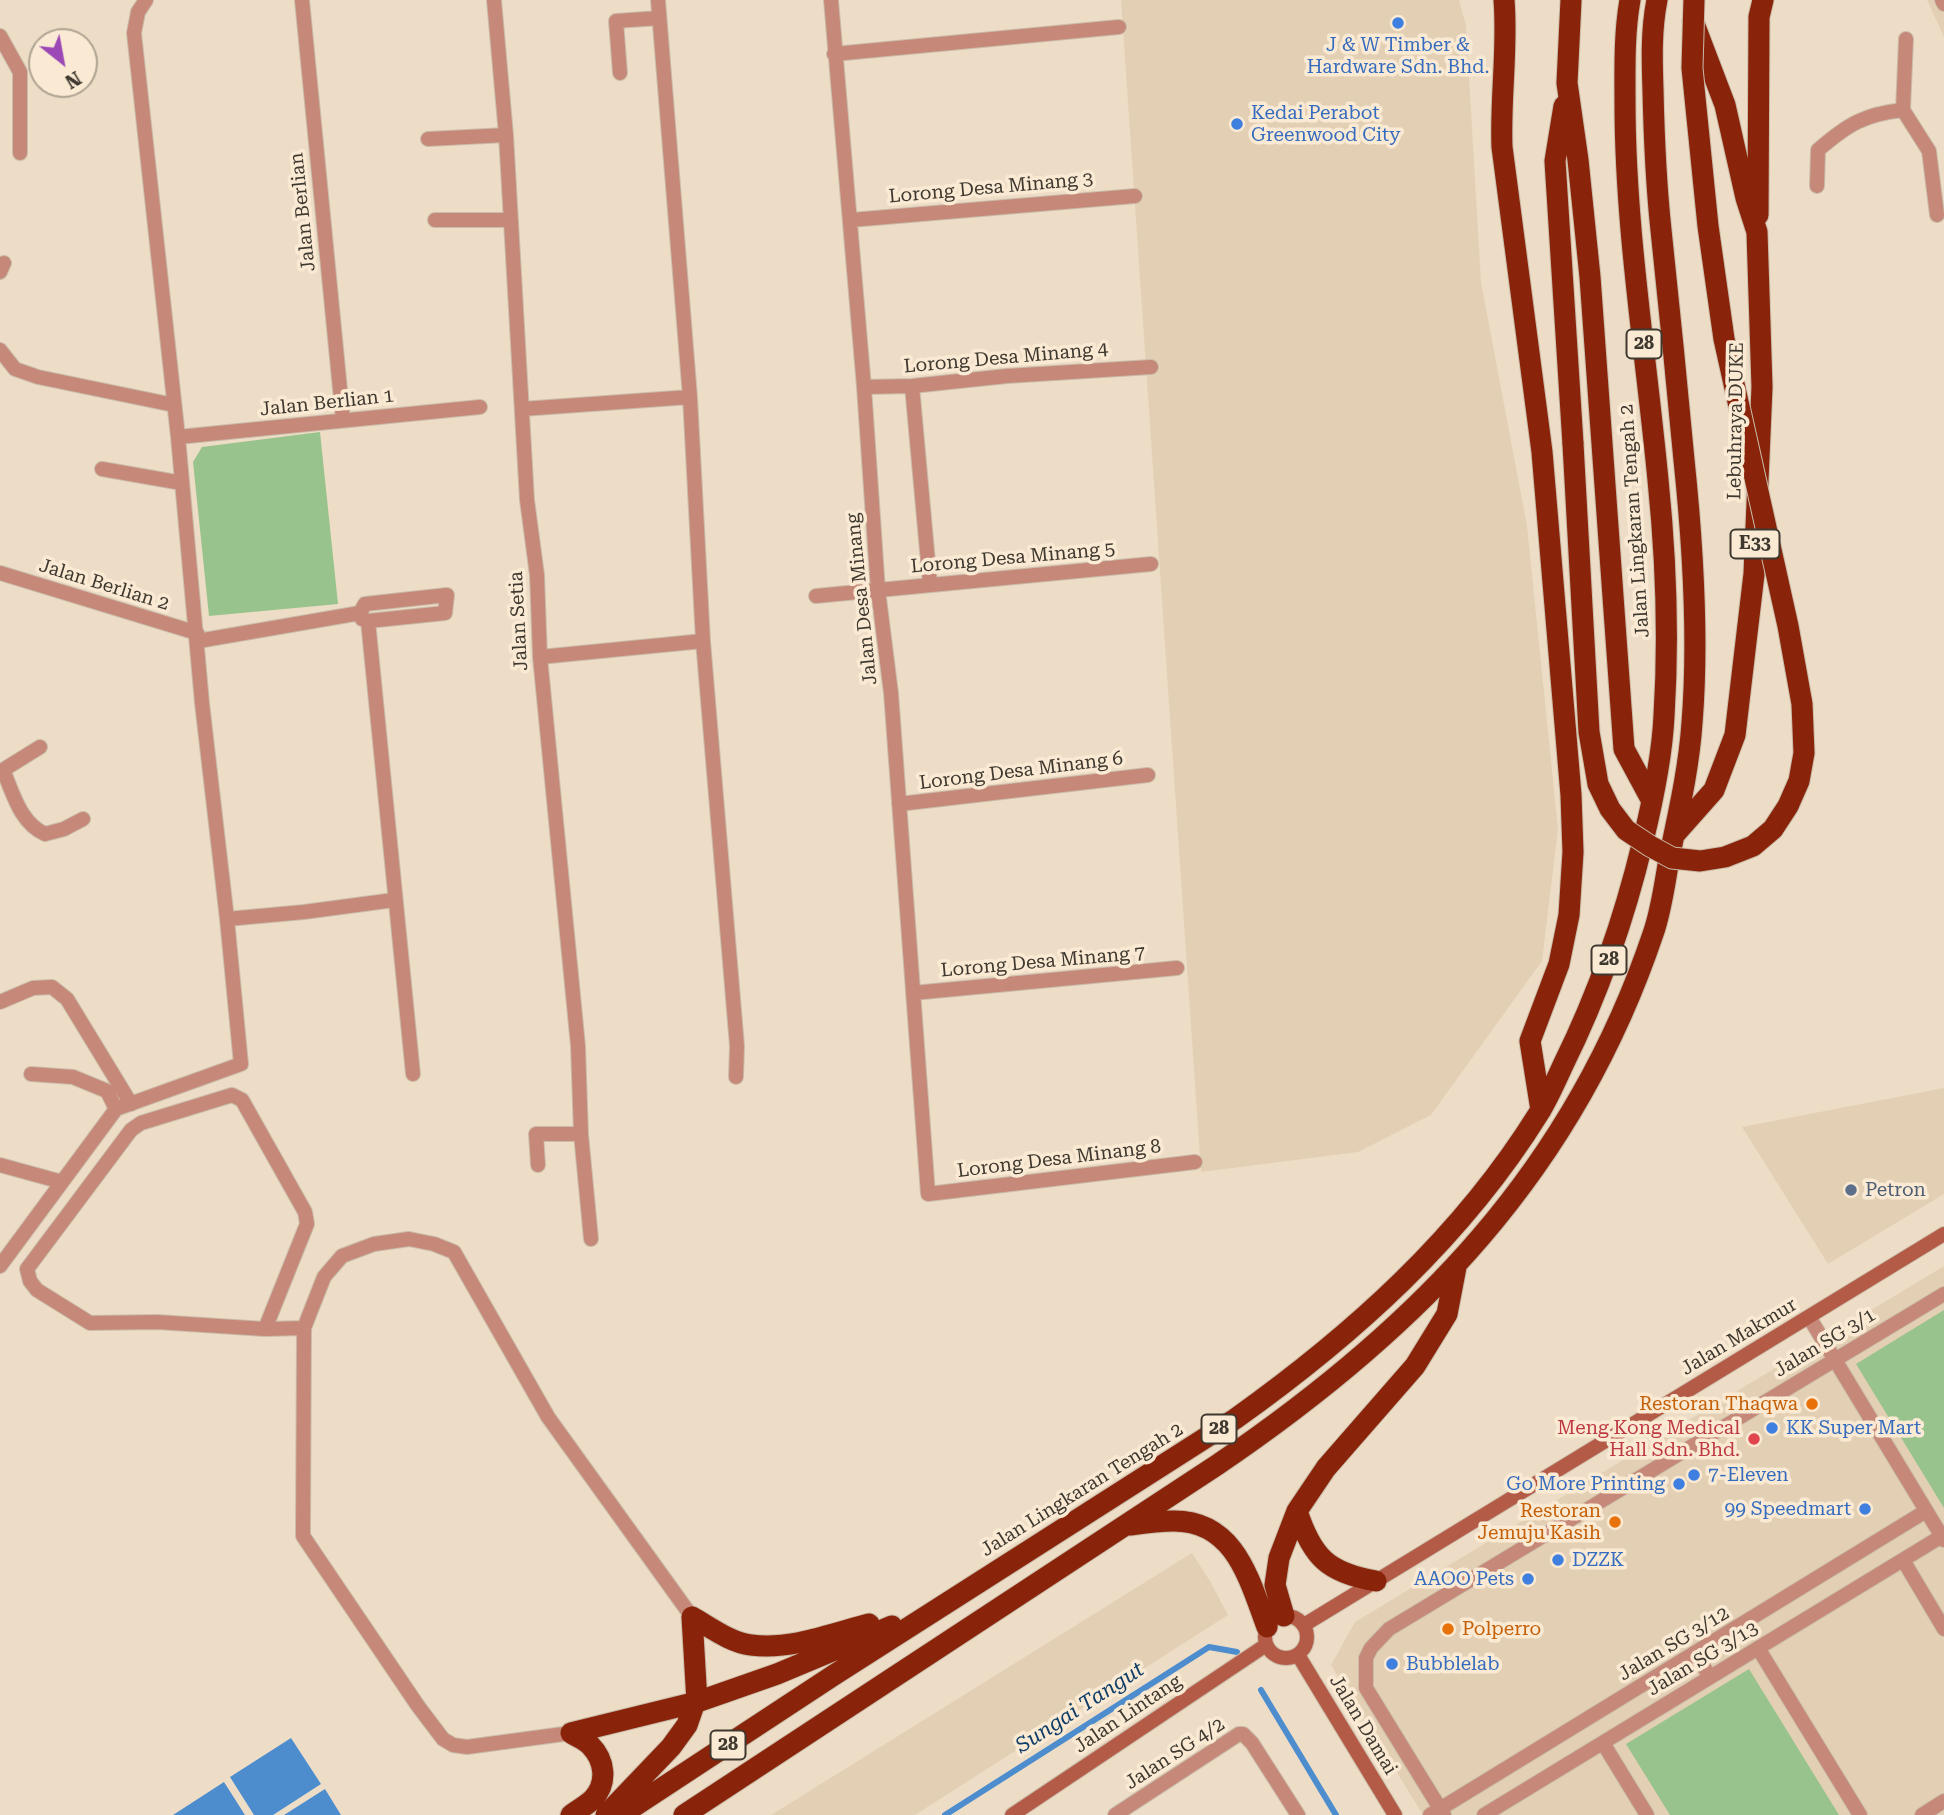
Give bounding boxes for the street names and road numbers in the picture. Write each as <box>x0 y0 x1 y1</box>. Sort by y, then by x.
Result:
street label: Jalan Berlian <box>285 151 321 273</box>
street label: Lorong Desa Minang 3 <box>888 168 1094 208</box>
road number: 28 <box>1626 330 1662 358</box>
street label: Lorong Desa Minang 4 <box>903 338 1109 378</box>
street label: Lebuhraya DUKE <box>1723 342 1749 500</box>
street label: Jalan Berlian 1 <box>259 385 395 421</box>
street label: Jalan Lingkaran Tengah 2 <box>1615 403 1655 639</box>
street label: Jalan Desa Minang <box>842 512 882 686</box>
road number: E33 <box>1730 530 1780 558</box>
street label: Lorong Desa Minang 5 <box>910 538 1116 578</box>
street label: Jalan Berlian 2 <box>36 554 172 616</box>
street label: Jalan Setia <box>505 571 533 671</box>
street label: Lorong Desa Minang 6 <box>918 747 1124 795</box>
street label: Lorong Desa Minang 7 <box>940 942 1146 982</box>
road number: 28 <box>1592 945 1626 974</box>
street label: Lorong Desa Minang 8 <box>956 1135 1162 1183</box>
street label: Jalan Makmur <box>1677 1294 1801 1380</box>
street label: Jalan SG 3/1 <box>1770 1304 1880 1382</box>
road number: 28 <box>1202 1414 1236 1444</box>
street label: Jalan Lingkaran Tengah 2 <box>977 1418 1187 1562</box>
street label: Jalan SG 3/12 <box>1615 1602 1733 1686</box>
street label: Jalan SG 3/13 <box>1644 1617 1762 1701</box>
street label: Jalan Lintang <box>1070 1670 1186 1758</box>
street label: Jalan Damai <box>1324 1671 1402 1779</box>
street label: Jalan SG 4/2 <box>1121 1713 1229 1795</box>
road number: 28 <box>710 1730 746 1760</box>

